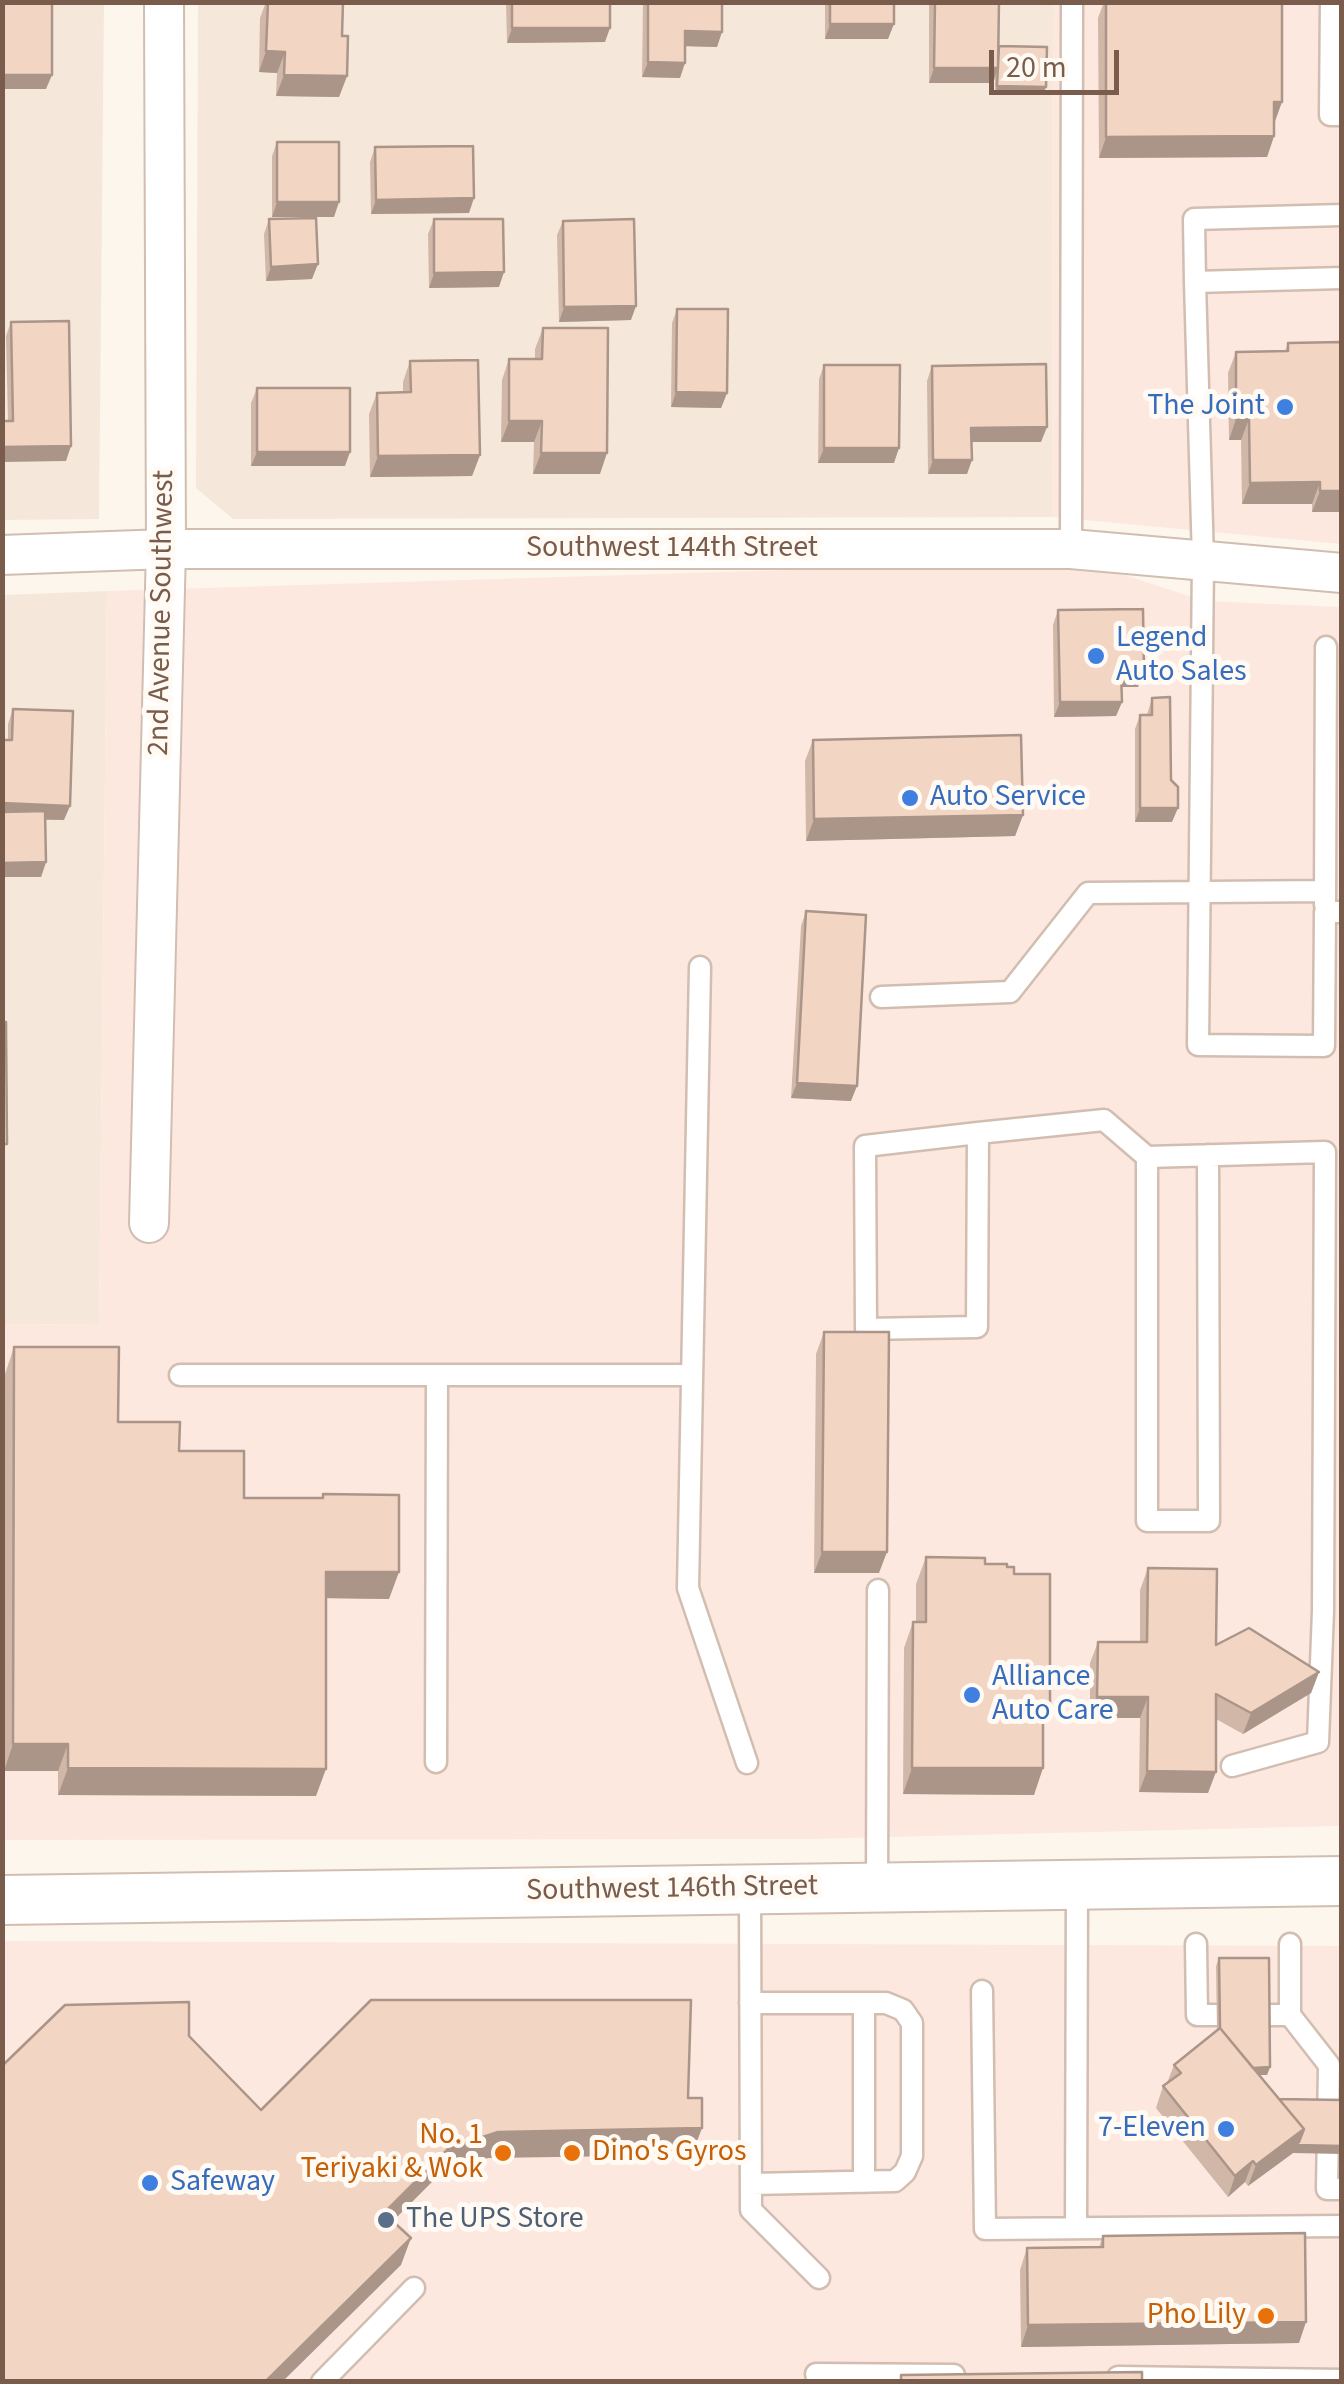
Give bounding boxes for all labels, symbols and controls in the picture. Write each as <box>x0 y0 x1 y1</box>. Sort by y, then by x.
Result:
scale bar <box>994 30 1124 92</box>
text: 20 m <box>1006 46 1067 89</box>
place label: The Joint <box>1147 389 1265 425</box>
marker: The Joint <box>1274 396 1296 418</box>
street label: 2nd Avenue Southwest <box>143 470 183 756</box>
street label: Southwest 144th Street <box>526 531 818 567</box>
place label: Legend Auto Sales <box>1116 621 1247 692</box>
marker: Legend Auto Sales <box>1085 645 1107 667</box>
place label: Auto Service <box>930 780 1086 816</box>
marker: Auto Service <box>899 787 921 809</box>
place label: Alliance Auto Care <box>992 1660 1114 1730</box>
marker: Alliance Auto Care <box>961 1684 983 1706</box>
street label: Southwest 146th Street <box>526 1869 818 1911</box>
place label: 7-Eleven <box>1098 2111 1206 2147</box>
place label: No. 1 Teriyaki & Wok <box>301 2118 483 2188</box>
marker: 7-Eleven <box>1215 2118 1237 2140</box>
place label: Dino's Gyros <box>592 2135 746 2171</box>
marker: No. 1 Teriyaki & Wok <box>492 2142 514 2164</box>
marker: Dino's Gyros <box>561 2142 583 2164</box>
place label: Safeway <box>170 2165 275 2201</box>
marker: Safeway <box>139 2172 161 2194</box>
place label: The UPS Store <box>406 2202 584 2238</box>
marker: The UPS Store <box>375 2209 397 2231</box>
place label: Pho Lily <box>1147 2298 1246 2334</box>
marker: Pho Lily <box>1255 2305 1277 2327</box>

